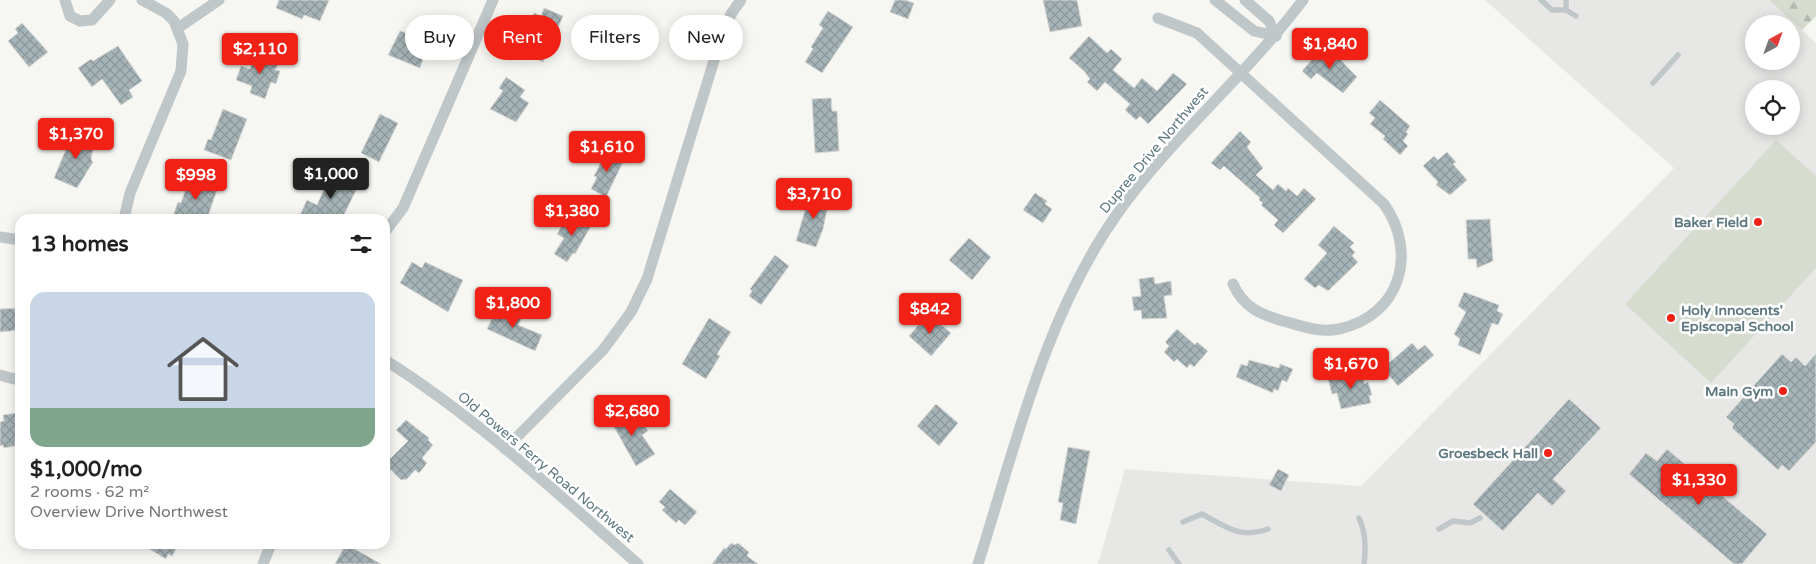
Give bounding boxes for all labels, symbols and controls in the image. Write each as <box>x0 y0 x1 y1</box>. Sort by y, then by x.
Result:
chip: Buy <box>405 15 474 60</box>
chip: Rent <box>484 15 561 60</box>
chip: Filters <box>571 15 659 60</box>
chip: New <box>669 15 743 60</box>
north arrow <box>1745 15 1800 70</box>
map controls <box>1745 15 1800 135</box>
pin: $1,840 <box>1289 28 1371 70</box>
pin: $2,110 <box>219 32 301 75</box>
text: $1,840 <box>1303 34 1357 54</box>
text: $2,110 <box>233 39 287 59</box>
button: locate <box>1745 80 1800 135</box>
street label: Dupree Drive Northwest <box>1096 83 1212 217</box>
pin: $1,370 <box>35 118 117 160</box>
text: $1,370 <box>49 124 103 144</box>
pin: $1,610 <box>566 130 648 173</box>
text: $1,610 <box>580 137 634 157</box>
pin: $998 <box>166 158 226 201</box>
pin: $1,000 <box>290 158 372 200</box>
text: $1,000 <box>304 164 358 184</box>
text: $998 <box>176 165 216 185</box>
pin: $3,710 <box>773 178 855 220</box>
text: $3,710 <box>787 184 841 204</box>
pin: $1,380 <box>531 194 613 237</box>
text: $1,380 <box>545 201 599 221</box>
place label: Baker Field <box>1674 214 1748 231</box>
marker: Baker Field <box>1752 216 1764 228</box>
icon: filters <box>347 230 375 258</box>
text: 13 homes <box>30 232 129 257</box>
pin: $1,800 <box>472 286 554 329</box>
pin: $842 <box>900 292 960 335</box>
text: $1,800 <box>486 293 540 313</box>
text: $842 <box>910 299 950 319</box>
place label: Holy Innocents' Episcopal School <box>1681 302 1794 335</box>
marker: Holy Innocents' Episcopal School <box>1665 312 1677 324</box>
icon: home <box>158 324 248 414</box>
pin: $1,670 <box>1310 348 1392 390</box>
text: $1,670 <box>1324 354 1378 374</box>
place label: Main Gym <box>1705 383 1773 400</box>
marker: Main Gym <box>1777 385 1789 397</box>
street label: Old Powers Ferry Road Northwest <box>454 388 638 546</box>
pin: $2,680 <box>591 394 673 437</box>
text: $2,680 <box>605 401 659 421</box>
place label: Groesbeck Hall <box>1438 445 1538 462</box>
marker: Groesbeck Hall <box>1542 447 1554 459</box>
text: $1,000/mo <box>30 457 142 482</box>
pin: $1,330 <box>1658 464 1740 506</box>
text: $1,330 <box>1672 470 1726 490</box>
text: 2 rooms · 62 m² <box>30 482 149 502</box>
text: Overview Drive Northwest <box>30 502 228 522</box>

